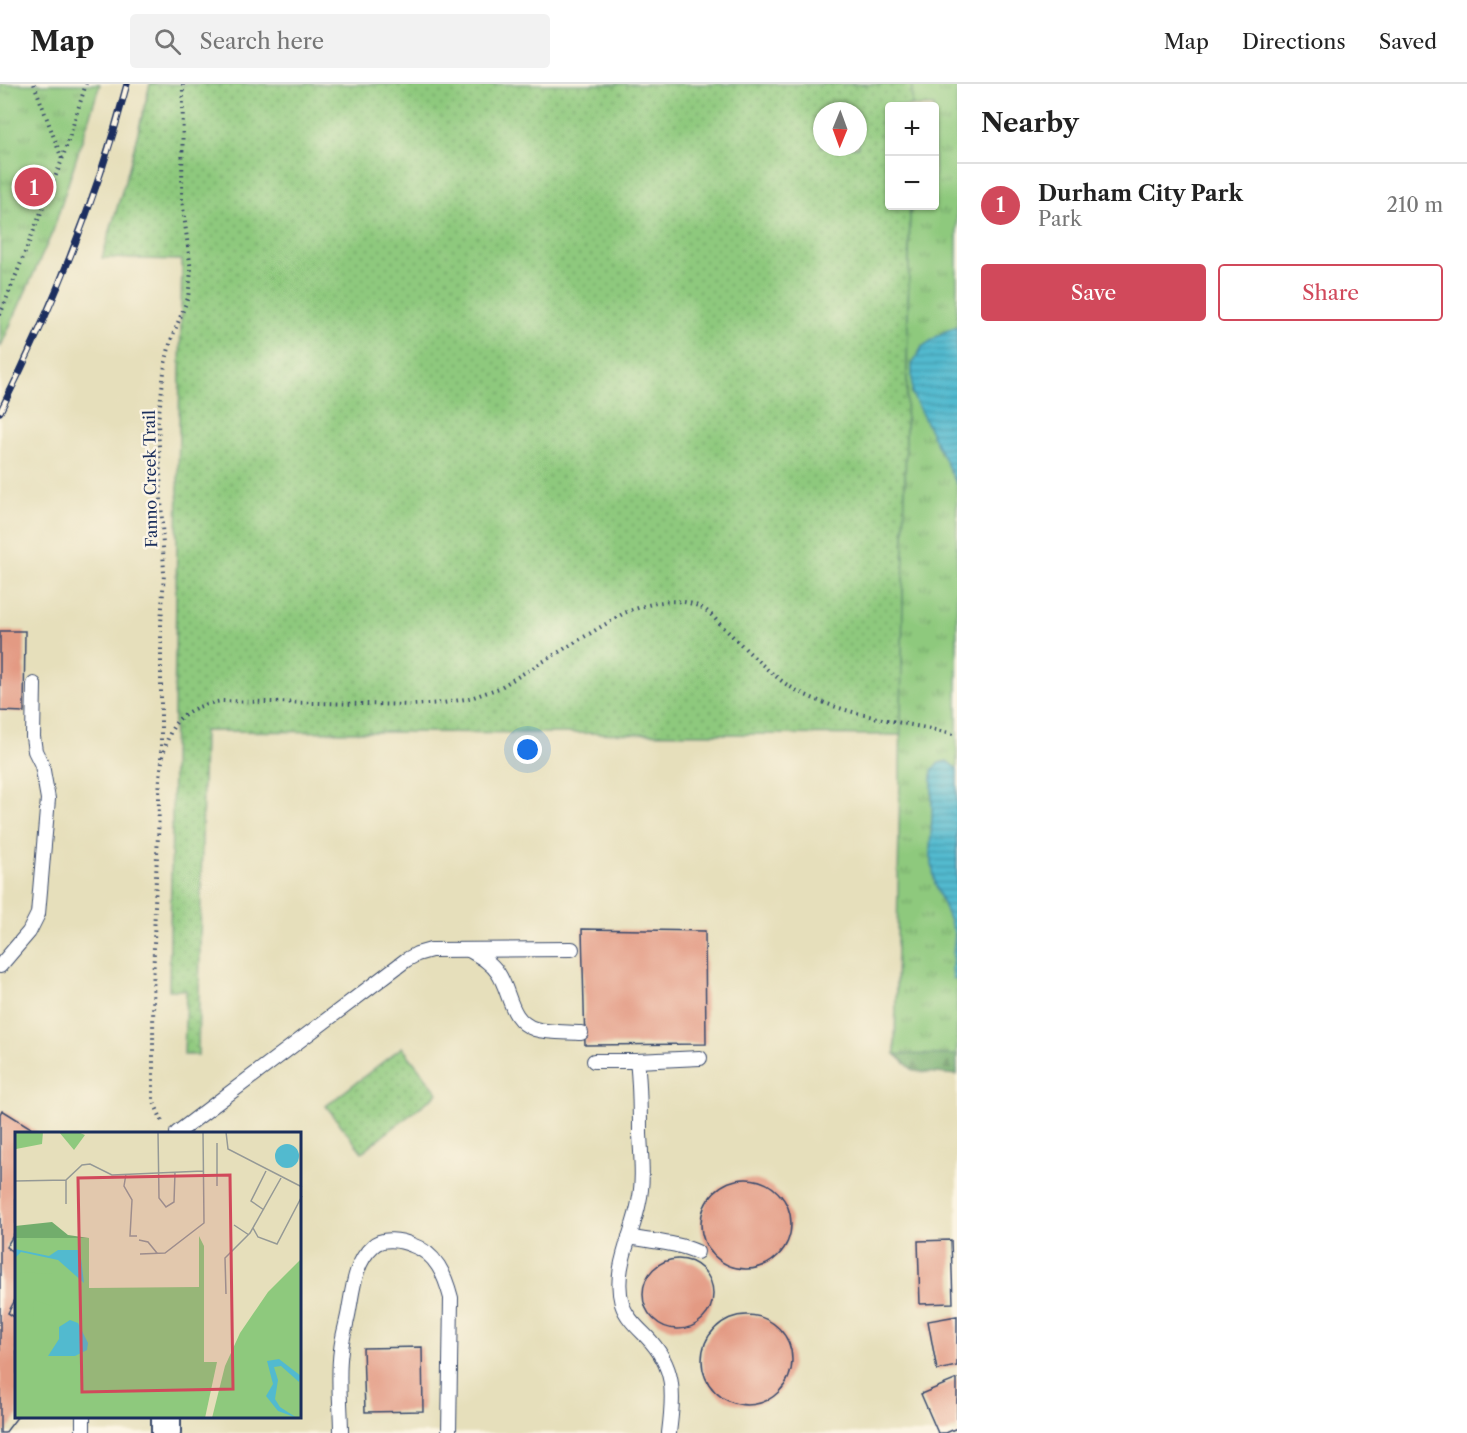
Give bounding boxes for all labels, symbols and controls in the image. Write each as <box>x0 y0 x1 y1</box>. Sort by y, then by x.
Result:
search box <box>130 14 550 68</box>
text: Map <box>30 24 94 58</box>
icon: search <box>151 25 184 58</box>
text: Search here <box>199 28 324 55</box>
text: Map <box>1164 29 1209 54</box>
text: Directions <box>1242 29 1346 54</box>
text: Saved <box>1379 29 1437 54</box>
north arrow <box>813 102 867 156</box>
map controls <box>885 102 939 210</box>
button: + <box>885 102 939 156</box>
text: Nearby <box>981 107 1079 139</box>
button: − <box>885 156 939 210</box>
pin: 1 <box>15 164 54 210</box>
text: Durham City Park <box>1038 180 1243 207</box>
text: 1 <box>996 193 1005 217</box>
text: 210 m <box>1386 193 1443 217</box>
text: Park <box>1038 207 1081 231</box>
button: Save <box>981 264 1206 321</box>
button: Share <box>1218 264 1443 321</box>
street label: Fanno Creek Trail <box>139 410 161 548</box>
your location <box>513 735 542 764</box>
inset map <box>15 1132 302 1418</box>

